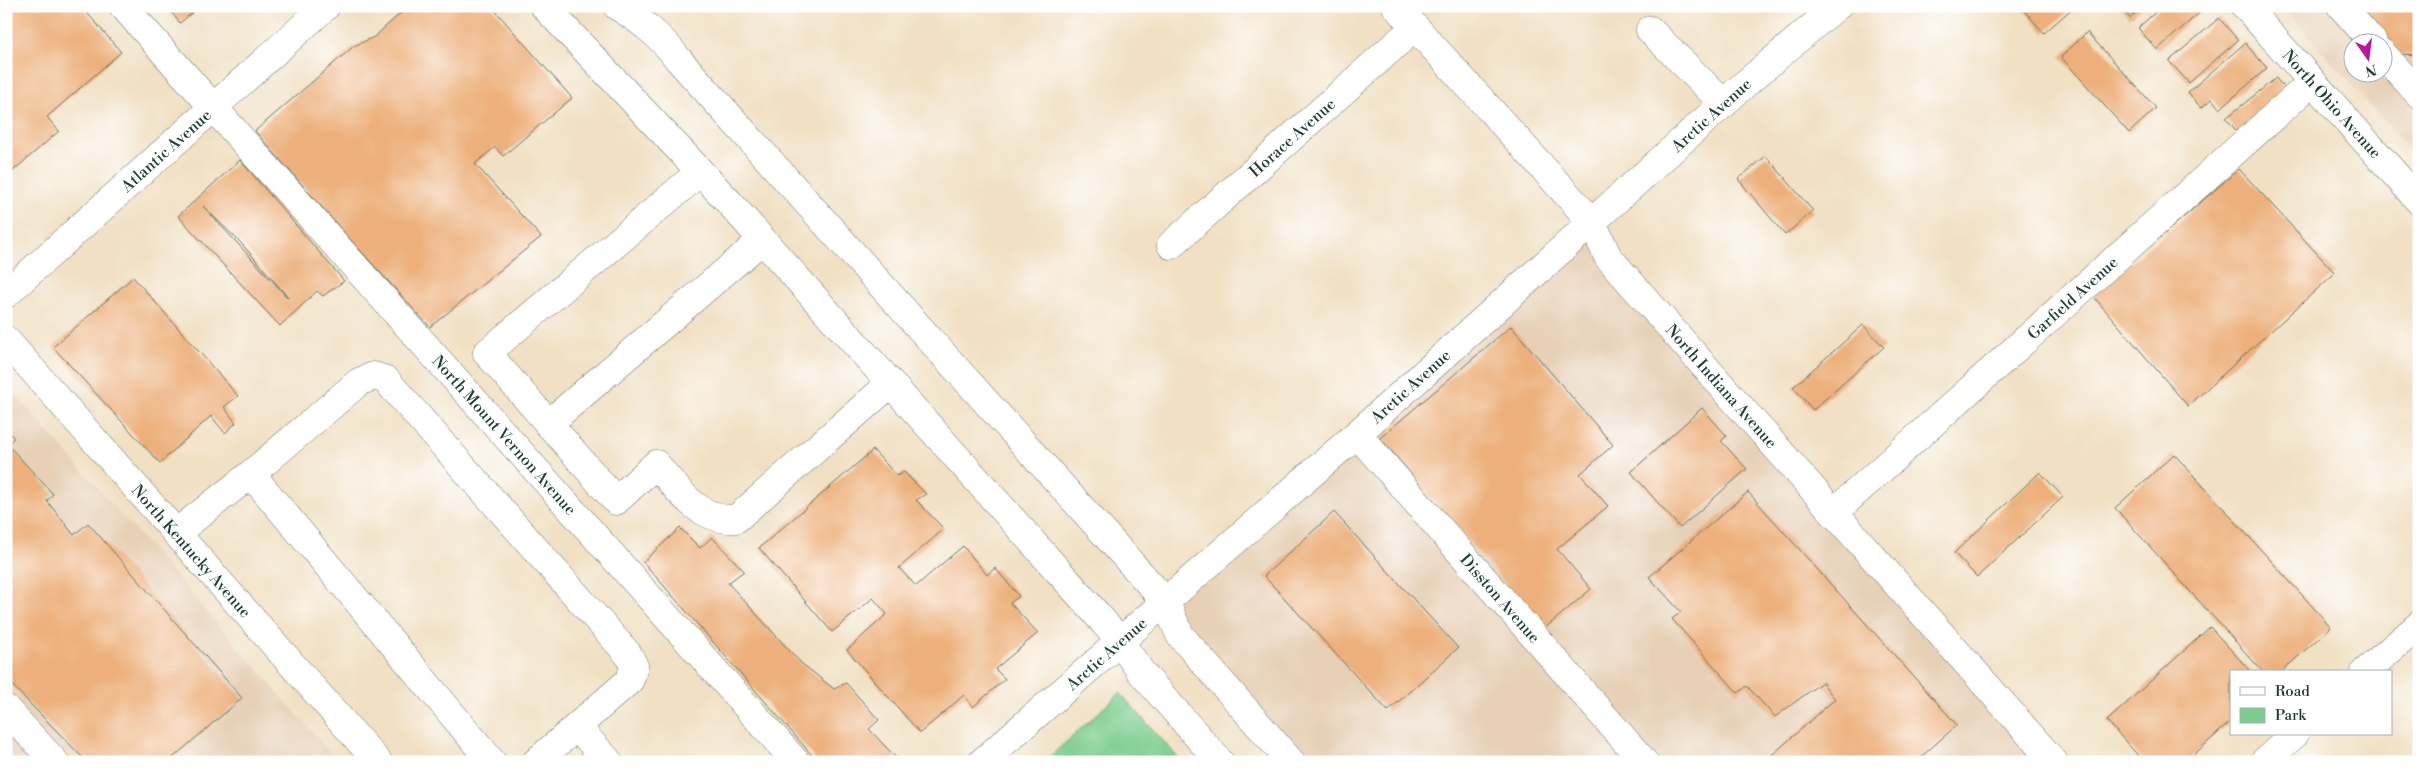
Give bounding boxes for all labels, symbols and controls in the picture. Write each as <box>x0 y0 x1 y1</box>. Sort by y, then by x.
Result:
north arrow <box>2342 32 2392 82</box>
street label: North Ohio Avenue <box>2278 46 2386 162</box>
street label: Arctic Avenue <box>1667 74 1756 157</box>
street label: Horace Avenue <box>1245 94 1340 182</box>
street label: Atlantic Avenue <box>117 105 216 197</box>
street label: Garfield Avenue <box>2024 252 2122 344</box>
street label: North Indiana Avenue <box>1661 320 1781 453</box>
street label: Arctic Avenue <box>1366 345 1455 429</box>
street label: North Mount Vernon Avenue <box>428 351 580 519</box>
street label: North Kentucky Avenue <box>127 481 255 622</box>
street label: Disston Avenue <box>1455 550 1544 647</box>
street label: Arctic Avenue <box>1062 613 1151 696</box>
legend <box>2230 670 2392 736</box>
text: Road <box>2275 682 2310 701</box>
text: Park <box>2275 706 2307 725</box>

